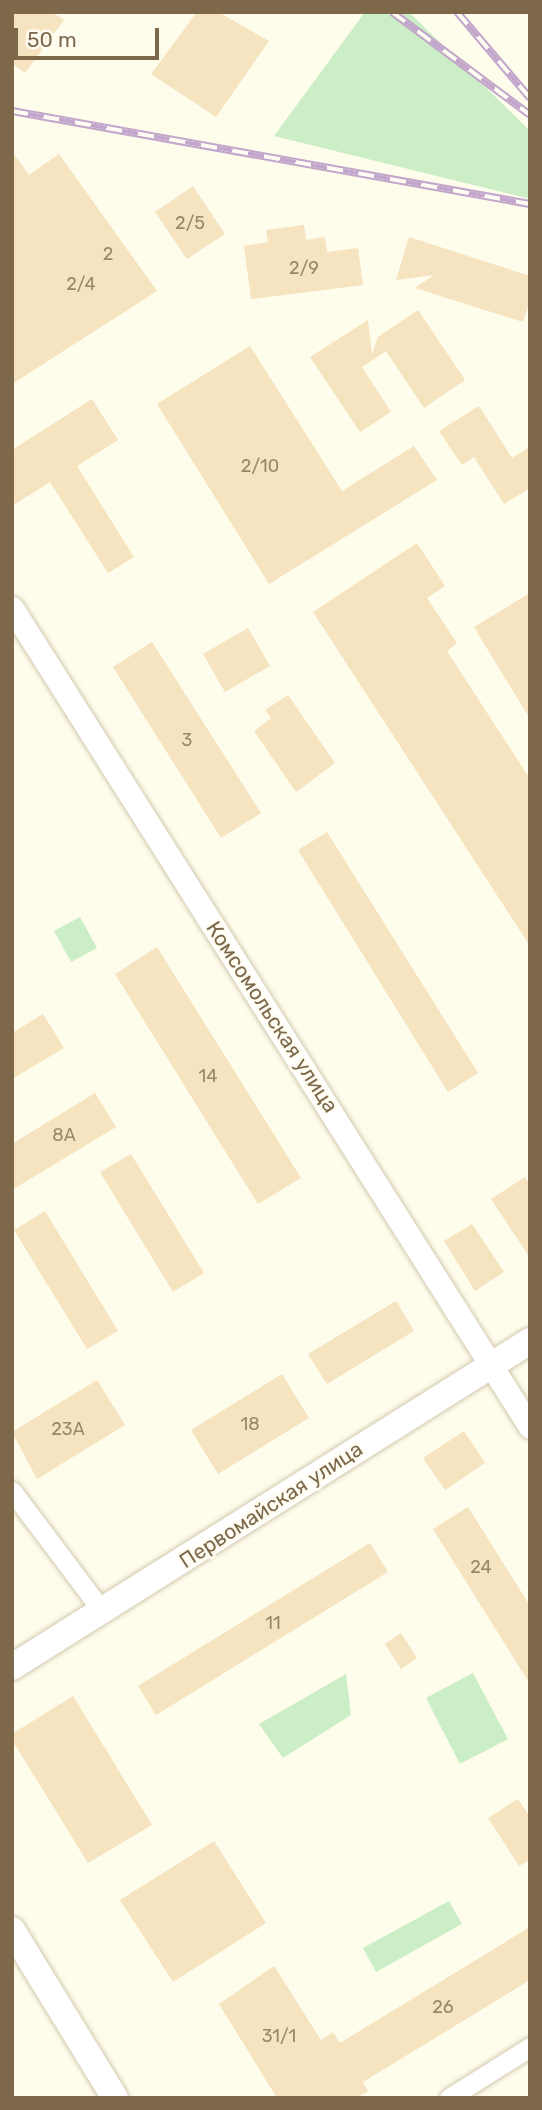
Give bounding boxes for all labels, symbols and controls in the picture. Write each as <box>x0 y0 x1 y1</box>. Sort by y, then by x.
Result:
scale bar <box>18 14 163 58</box>
text: 50 m <box>27 27 77 52</box>
house number: 2/5 <box>175 212 205 234</box>
house number: 2 <box>103 243 113 265</box>
house number: 2/9 <box>289 257 319 279</box>
house number: 2/4 <box>66 273 96 295</box>
house number: 2/10 <box>241 455 279 477</box>
house number: 3 <box>182 729 192 751</box>
street label: Комсомольская улица <box>201 917 343 1117</box>
house number: 14 <box>199 1065 217 1087</box>
house number: 8А <box>52 1124 76 1146</box>
house number: 18 <box>240 1413 260 1435</box>
house number: 23А <box>51 1418 85 1440</box>
street label: Первомайская улица <box>175 1436 367 1574</box>
house number: 24 <box>470 1556 492 1578</box>
house number: 11 <box>265 1612 281 1634</box>
house number: 26 <box>432 1996 454 2018</box>
house number: 31/1 <box>262 2025 296 2047</box>

